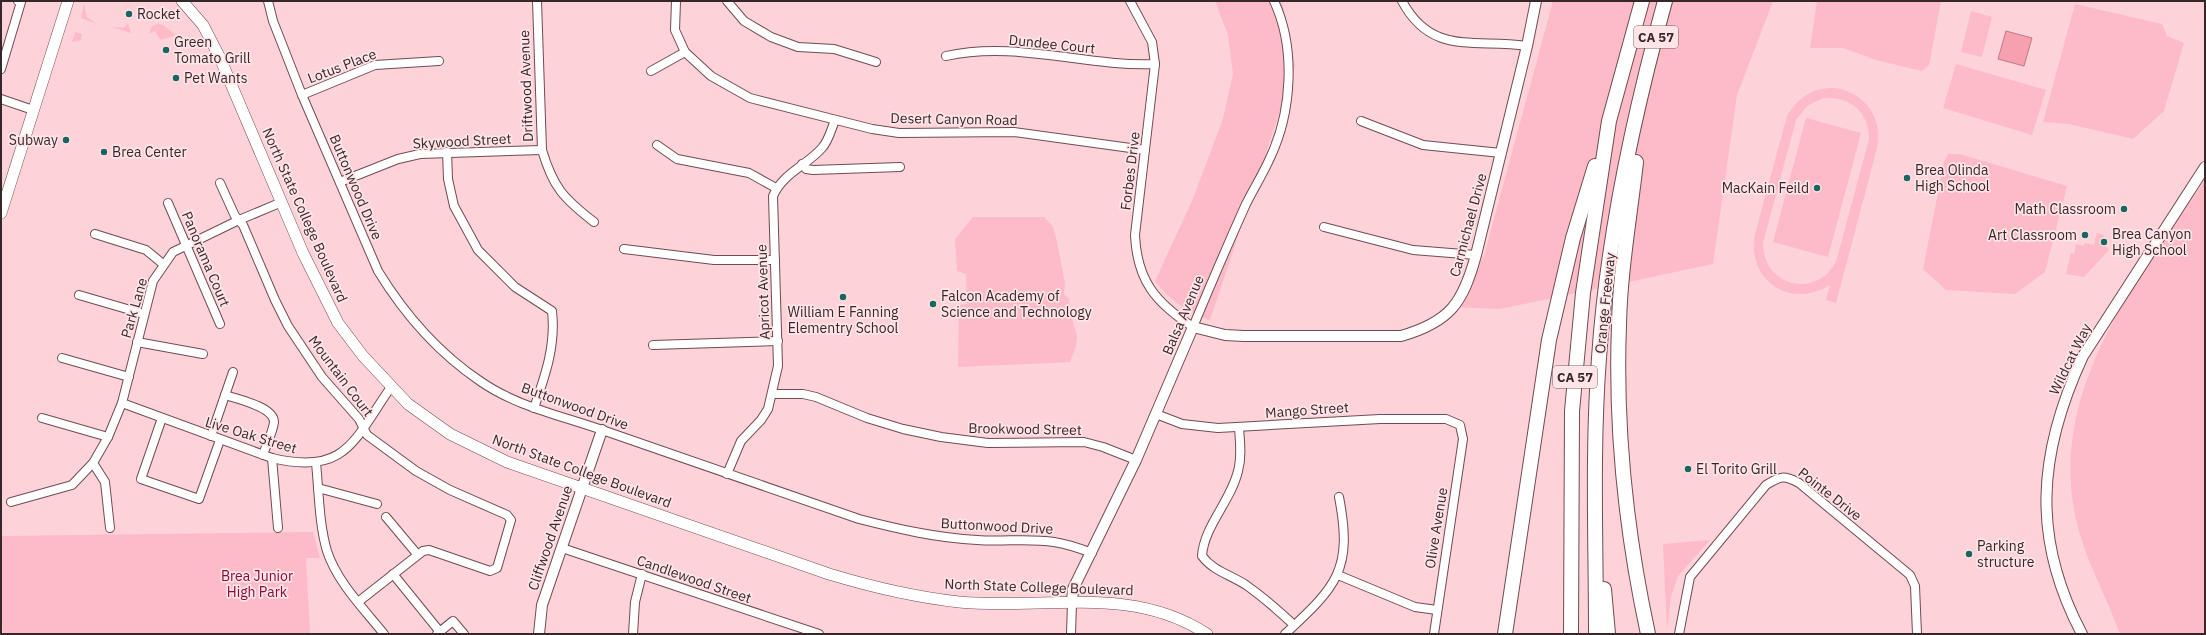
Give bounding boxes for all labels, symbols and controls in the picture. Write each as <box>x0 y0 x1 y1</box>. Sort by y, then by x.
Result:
place label: Rocket <box>137 5 180 23</box>
marker: Rocket <box>124 9 134 19</box>
road number: CA 57 <box>1634 26 1678 48</box>
street label: Driftwood Avenue <box>515 29 537 142</box>
street label: Dundee Court <box>1008 31 1096 57</box>
place label: Green Tomato Grill <box>174 33 251 67</box>
marker: Green Tomato Grill <box>161 45 171 55</box>
street label: Lotus Place <box>305 45 379 87</box>
place label: Pet Wants <box>184 69 248 87</box>
marker: Pet Wants <box>171 73 181 83</box>
street label: Desert Canyon Road <box>890 109 1018 129</box>
street label: North State College Boulevard <box>258 125 352 305</box>
street label: Skywood Street <box>412 129 512 153</box>
street label: Forbes Drive <box>1116 130 1144 211</box>
place label: Subway <box>9 131 58 149</box>
street label: Buttonwood Drive <box>326 132 386 243</box>
marker: Subway <box>61 135 71 145</box>
place label: Brea Center <box>112 143 187 161</box>
marker: Brea Center <box>99 147 109 157</box>
place label: Brea Olinda High School <box>1915 161 1990 195</box>
street label: Carmichael Drive <box>1445 171 1491 279</box>
marker: Brea Olinda High School <box>1902 173 1912 183</box>
place label: MacKain Feild <box>1722 179 1809 197</box>
marker: MacKain Feild <box>1812 183 1822 193</box>
place label: Math Classroom <box>2014 200 2116 218</box>
marker: Math Classroom <box>2119 204 2129 214</box>
street label: Panorama Court <box>178 209 234 309</box>
place label: Brea Canyon High School <box>2112 225 2191 259</box>
place label: Art Classroom <box>1988 226 2077 244</box>
marker: Art Classroom <box>2080 230 2090 240</box>
marker: Brea Canyon High School <box>2099 237 2109 247</box>
street label: Apricot Avenue <box>752 244 774 340</box>
street label: Orange Freeway <box>1591 251 1619 354</box>
street label: Balsa Avenue <box>1158 272 1208 358</box>
street label: Park Lane <box>117 276 151 340</box>
place label: Falcon Academy of Science and Technology <box>941 287 1092 321</box>
marker: William E Fanning Elementry School <box>838 292 848 302</box>
marker: Falcon Academy of Science and Technology <box>928 299 938 309</box>
place label: William E Fanning Elementry School <box>788 303 899 337</box>
street label: Wildcat Way <box>2045 320 2095 398</box>
street label: Mountain Court <box>305 332 377 420</box>
road number: CA 57 <box>1553 366 1597 388</box>
street label: Buttonwood Drive <box>519 378 631 434</box>
street label: Mango Street <box>1265 398 1349 422</box>
street label: Live Oak Street <box>203 413 299 457</box>
street label: Brookwood Street <box>968 419 1082 439</box>
street label: North State College Boulevard <box>490 430 674 512</box>
place label: El Torito Grill <box>1696 460 1777 478</box>
marker: El Torito Grill <box>1683 464 1693 474</box>
street label: Pointe Drive <box>1795 464 1866 525</box>
street label: Cliffwood Avenue <box>524 483 576 593</box>
street label: Olive Avenue <box>1421 486 1451 570</box>
street label: Buttonwood Drive <box>940 514 1054 538</box>
place label: Parking structure <box>1977 537 2035 571</box>
marker: Parking structure <box>1964 549 1974 559</box>
street label: Candlewood Street <box>634 551 754 607</box>
park label: Brea Junior High Park <box>221 567 293 601</box>
street label: North State College Boulevard <box>944 575 1134 599</box>

